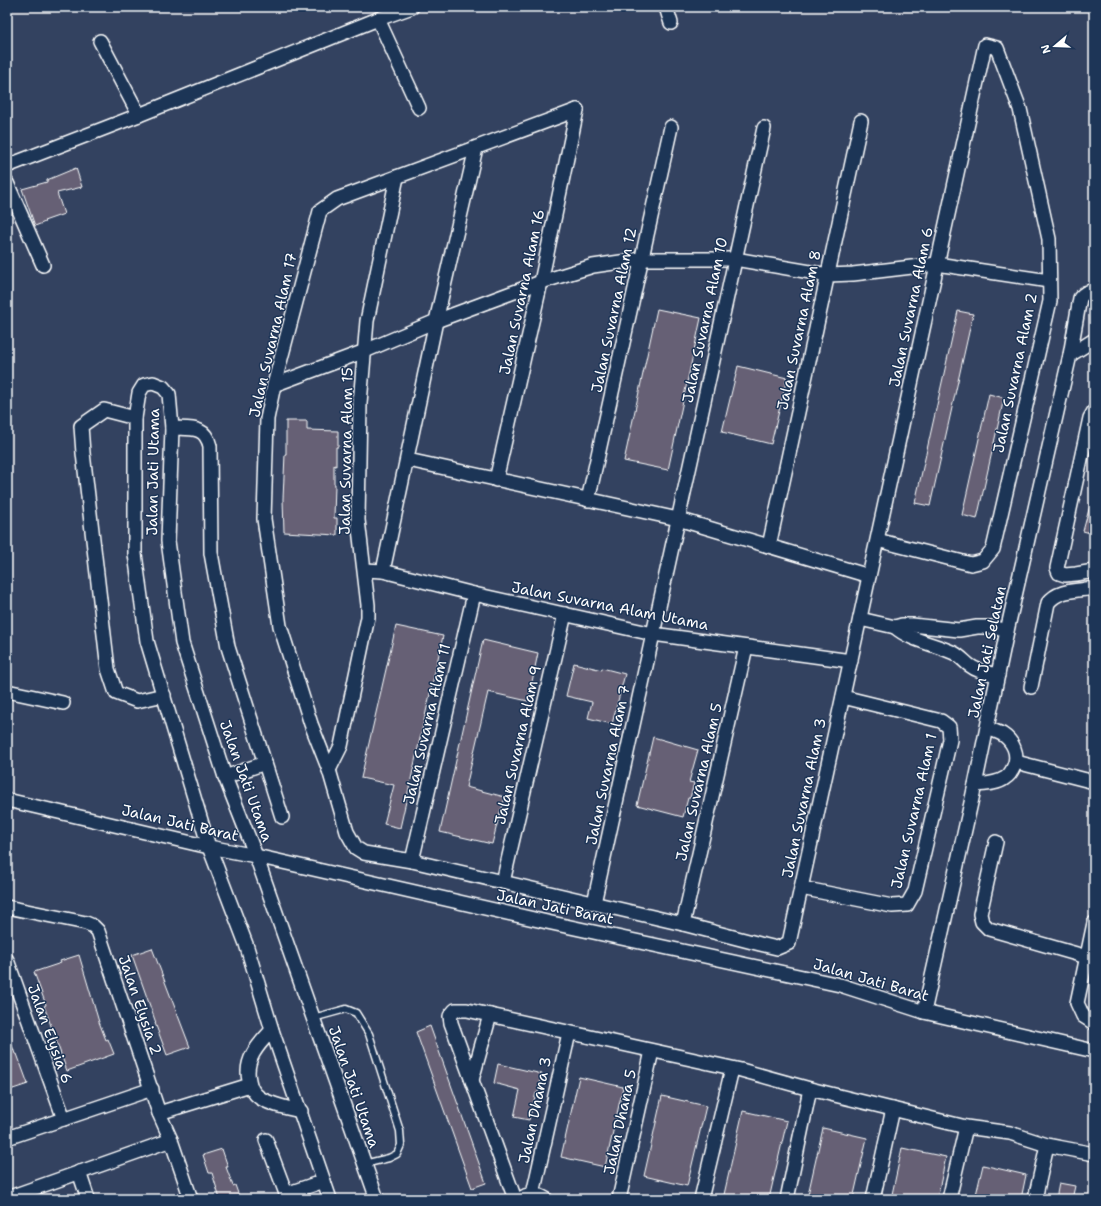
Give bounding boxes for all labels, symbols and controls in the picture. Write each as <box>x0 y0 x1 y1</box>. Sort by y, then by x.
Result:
north arrow <box>1035 26 1075 66</box>
text: N <box>1037 42 1055 56</box>
street label: Jalan Suvarna Alam 16 <box>495 207 549 377</box>
street label: Jalan Suvarna Alam 12 <box>587 225 641 395</box>
street label: Jalan Suvarna Alam 6 <box>884 225 938 389</box>
street label: Jalan Suvarna Alam 10 <box>678 235 732 405</box>
street label: Jalan Suvarna Alam 8 <box>772 248 826 412</box>
street label: Jalan Suvarna Alam 17 <box>244 251 302 419</box>
street label: Jalan Suvarna Alam 2 <box>988 291 1042 455</box>
street label: Jalan Suvarna Alam 15 <box>335 367 357 535</box>
street label: Jalan Jati Utama <box>142 407 164 536</box>
street label: Jalan Suvarna Alam Utama <box>510 577 711 635</box>
street label: Jalan Jati Selatan <box>963 584 1011 720</box>
street label: Jalan Suvarna Alam 11 <box>399 642 455 806</box>
street label: Jalan Suvarna Alam 9 <box>490 663 546 827</box>
street label: Jalan Suvarna Alam 7 <box>581 683 635 847</box>
street label: Jalan Suvarna Alam 5 <box>671 701 727 863</box>
street label: Jalan Suvarna Alam 3 <box>777 716 831 880</box>
street label: Jalan Jati Utama <box>215 718 277 845</box>
street label: Jalan Suvarna Alam 1 <box>886 731 942 891</box>
street label: Jalan Jati Barat <box>120 800 240 846</box>
street label: Jalan Jati Barat <box>494 885 616 929</box>
street label: Jalan Elysia 2 <box>114 953 166 1057</box>
street label: Jalan Jati Barat <box>811 954 931 1006</box>
street label: Jalan Elysia 6 <box>23 982 77 1086</box>
street label: Jalan Jati Utama <box>324 1023 384 1151</box>
street label: Jalan Dhana 3 <box>514 1055 556 1165</box>
street label: Jalan Dhana 5 <box>599 1067 641 1177</box>

